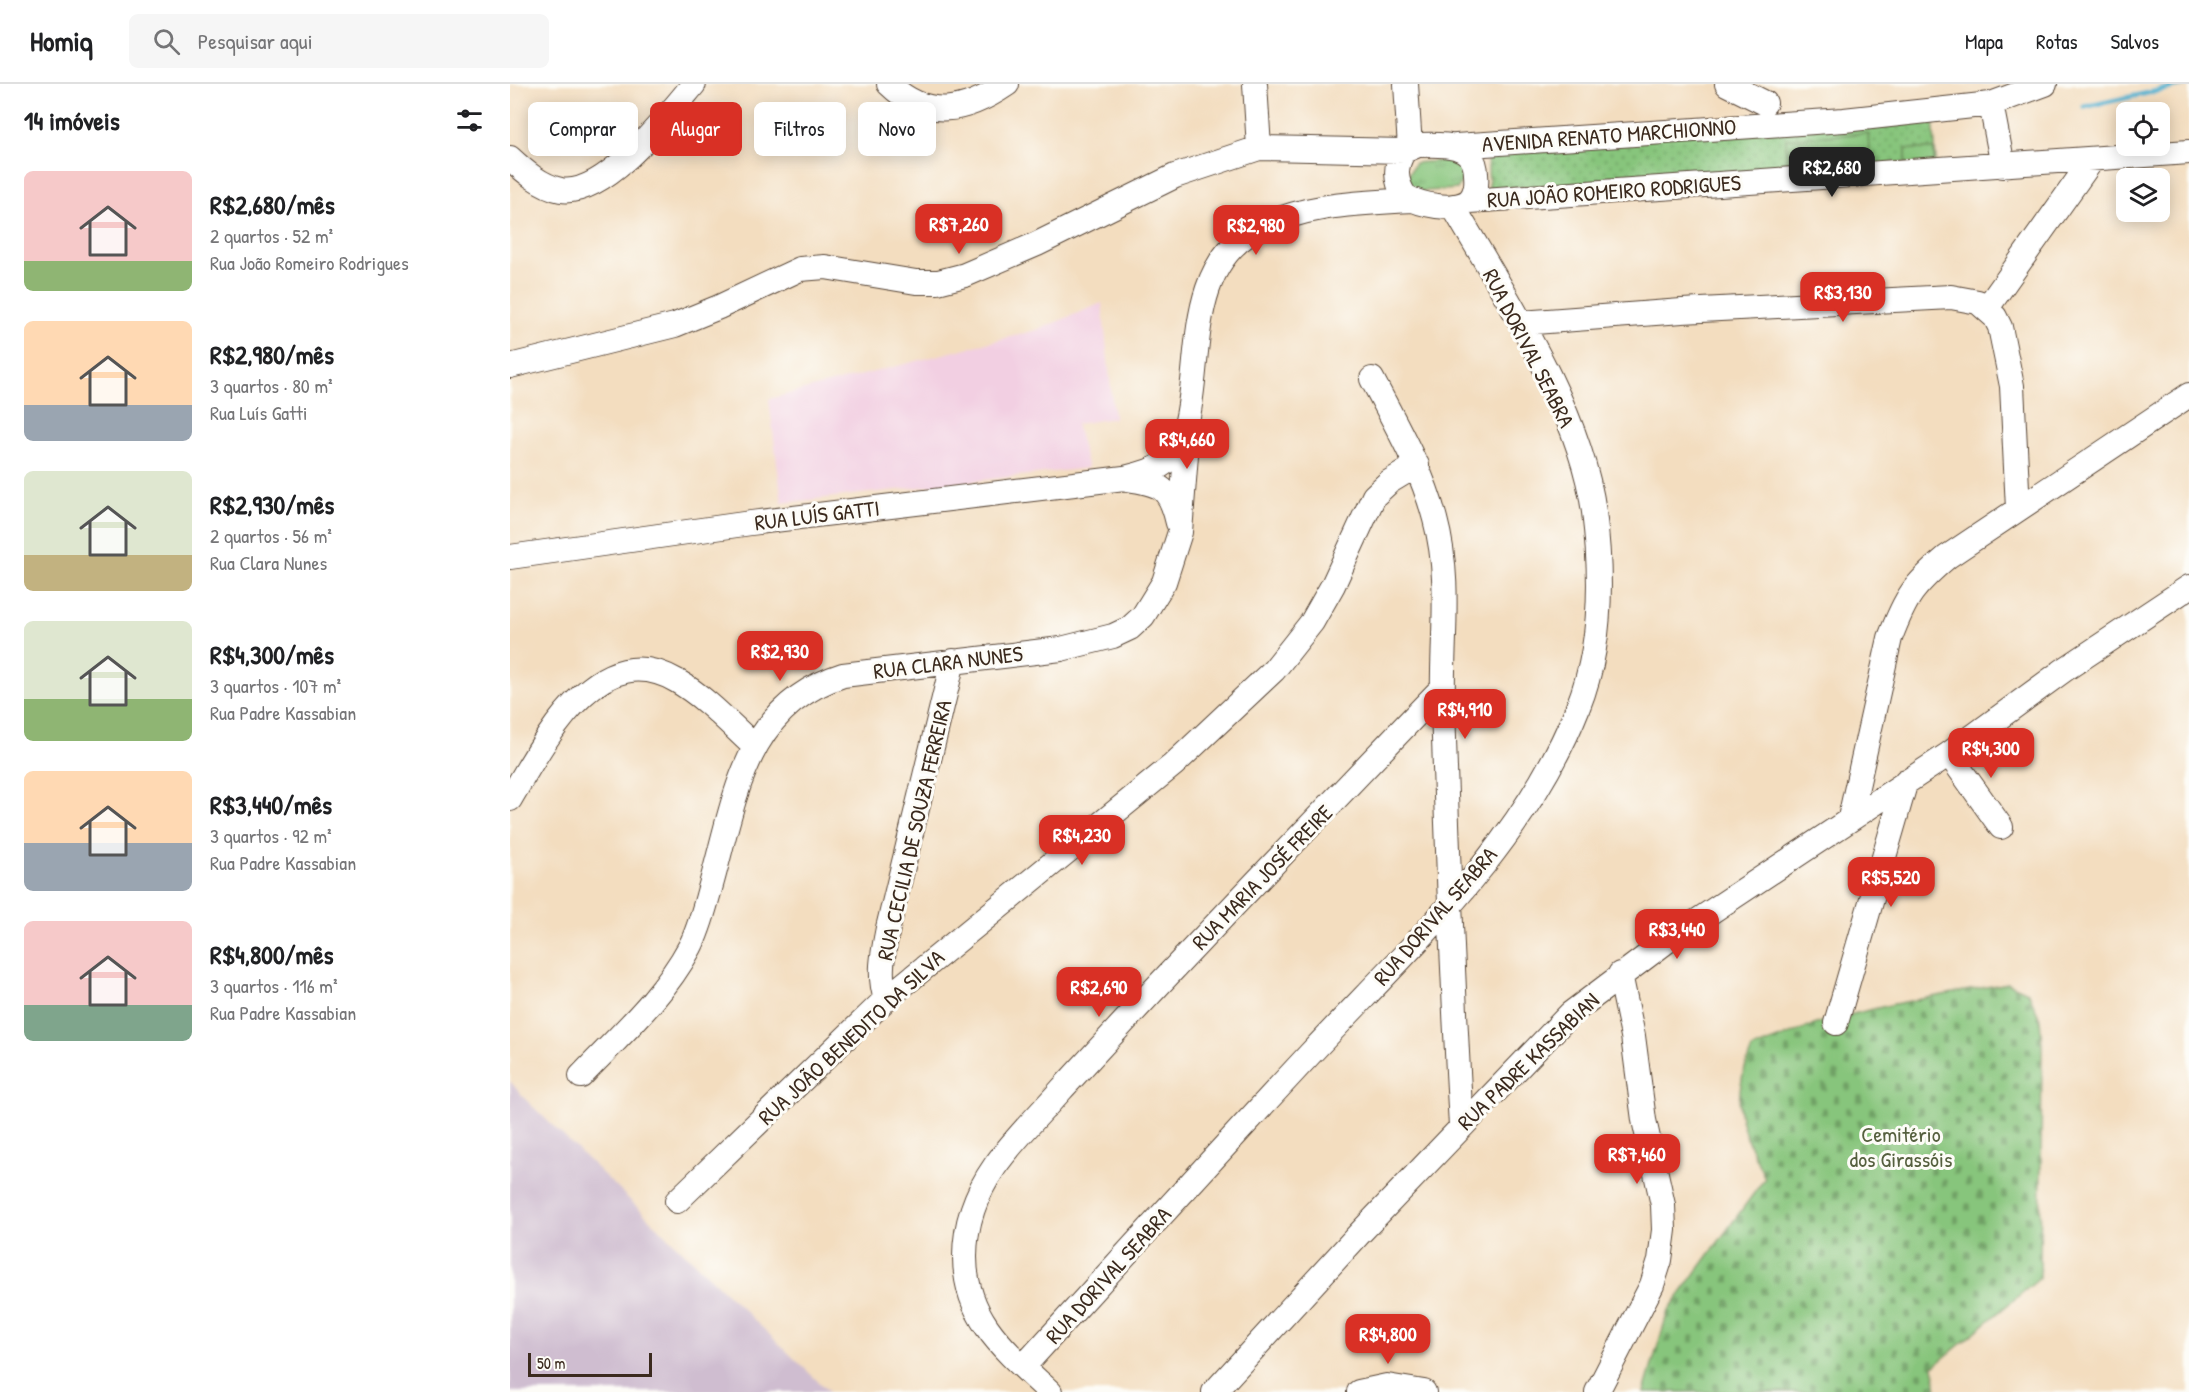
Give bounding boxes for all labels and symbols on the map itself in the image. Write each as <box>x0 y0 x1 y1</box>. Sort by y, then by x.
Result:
street label: AVENIDA RENATO MARCHIONNO <box>1481 111 1737 159</box>
pin: R$2,680 <box>1777 147 1887 198</box>
street label: RUA JOÃO ROMEIRO RODRIGUES <box>1486 167 1742 215</box>
pin: R$7,260 <box>904 204 1014 255</box>
pin: R$2,980 <box>1201 205 1311 256</box>
street label: RUA DORIVAL SEABRA <box>1476 263 1582 433</box>
pin: R$3,130 <box>1788 272 1898 323</box>
pin: R$4,660 <box>1132 419 1242 470</box>
street label: RUA LUÍS GATTI <box>753 492 881 538</box>
pin: R$2,930 <box>725 631 835 682</box>
street label: RUA CLARA NUNES <box>872 638 1024 686</box>
pin: R$4,910 <box>1410 689 1520 740</box>
street label: RUA CECILIA DE SOUZA FERREIRA <box>869 697 959 963</box>
pin: R$4,300 <box>1936 728 2046 779</box>
street label: RUA MARIA JOSÉ FREIRE <box>1185 798 1339 956</box>
pin: R$4,230 <box>1027 815 1137 866</box>
street label: RUA DORIVAL SEABRA <box>1366 840 1504 992</box>
pin: R$5,520 <box>1836 857 1946 908</box>
pin: R$3,440 <box>1622 909 1732 960</box>
street label: RUA JOÃO BENEDITO DA SILVA <box>751 942 951 1131</box>
pin: R$2,690 <box>1044 967 1154 1018</box>
street label: RUA PADRE KASSABIAN <box>1451 985 1605 1137</box>
park label: Cemitério dos Girassóis <box>1850 1119 1952 1174</box>
pin: R$7,460 <box>1582 1134 1692 1185</box>
street label: RUA DORIVAL SEABRA <box>1038 1200 1178 1350</box>
pin: R$4,800 <box>1333 1314 1443 1365</box>
scale bar <box>528 1350 652 1378</box>

